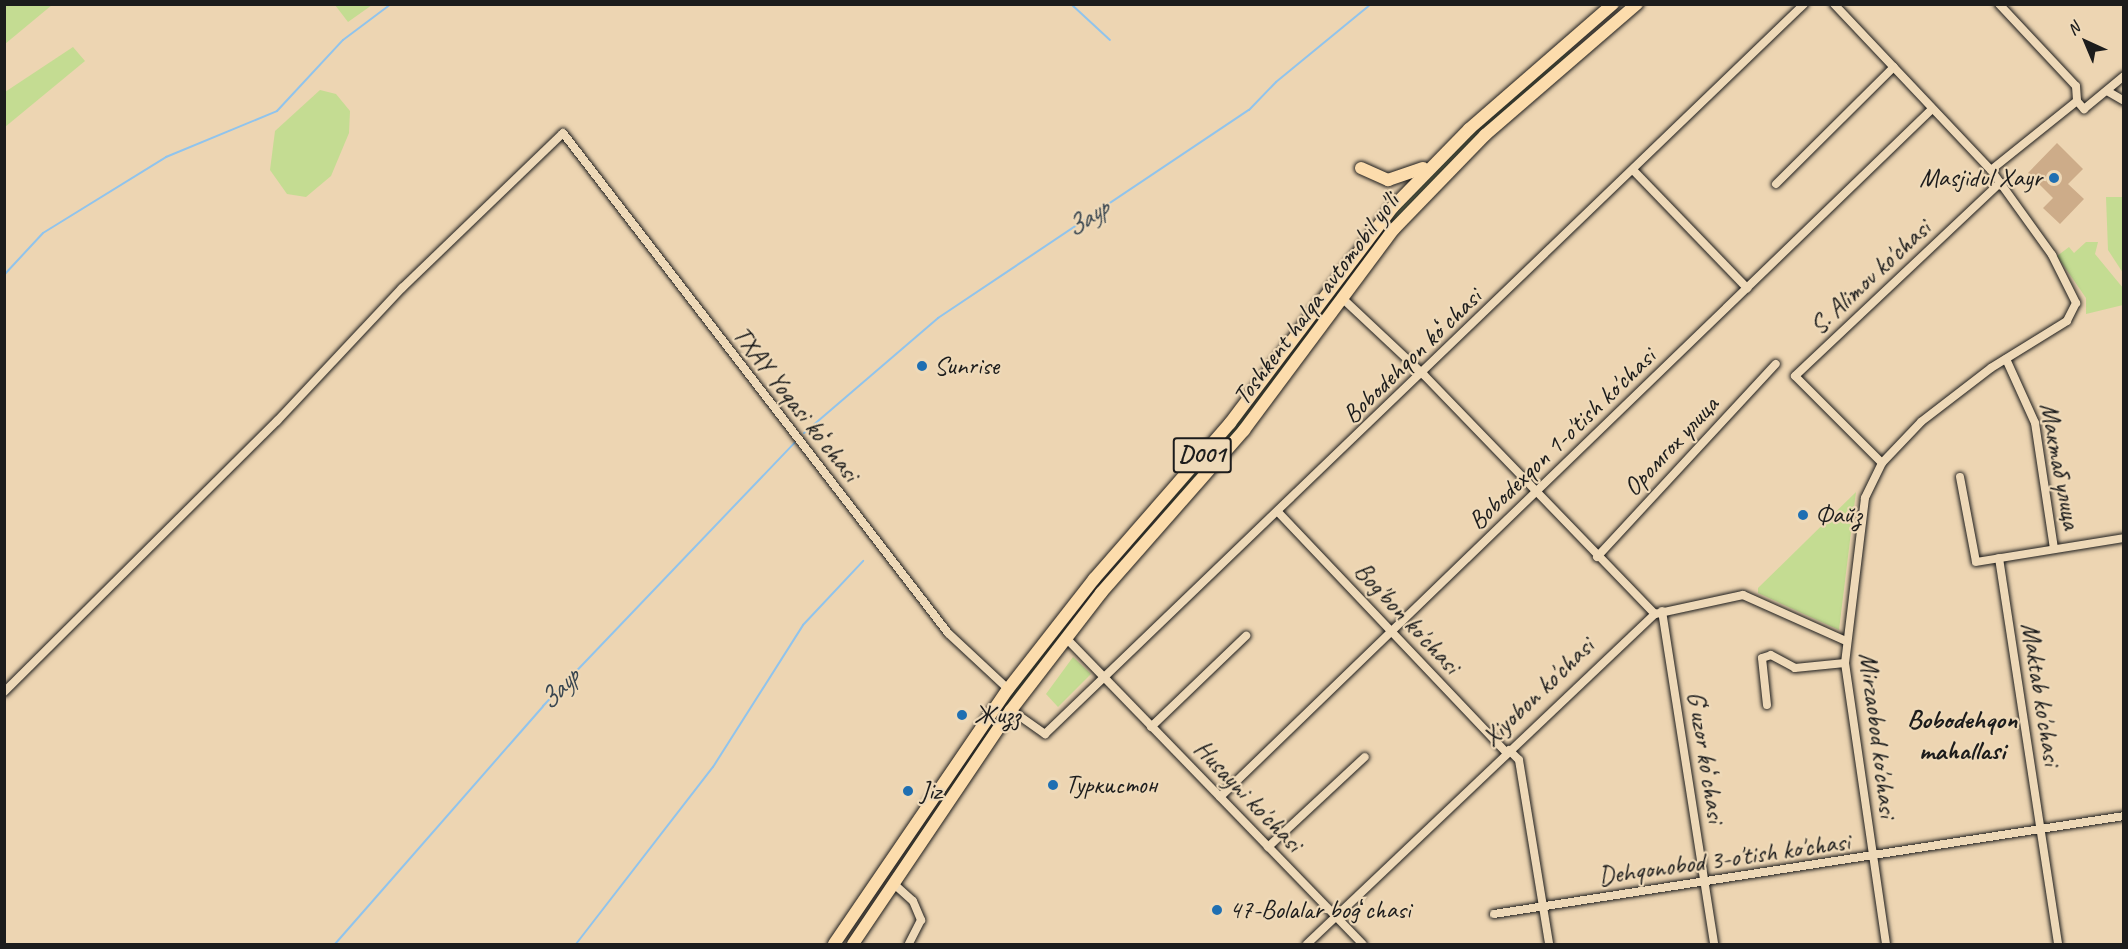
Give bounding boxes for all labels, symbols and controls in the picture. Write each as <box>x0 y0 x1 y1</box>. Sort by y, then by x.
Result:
north arrow <box>2056 12 2116 72</box>
text: N <box>2063 18 2084 40</box>
place label: Masjidul Xayr <box>1920 162 2042 194</box>
marker: Masjidul Xayr <box>2047 171 2061 185</box>
street label: Toshkent halqa avtomobil yo'li <box>1226 187 1406 411</box>
water label: Заур <box>1059 192 1115 244</box>
street label: S. Alimov ko'chasi <box>1803 213 1937 341</box>
street label: Bobodehqon koʻchasi <box>1336 282 1488 430</box>
street label: TXAY Yoqasi koʻchasi <box>726 320 866 488</box>
street label: Bobodexqon 1-o'tish ko'chasi <box>1462 341 1662 537</box>
place label: Sunrise <box>934 350 999 382</box>
marker: Sunrise <box>915 359 929 373</box>
street label: Оромгох улица <box>1616 388 1726 504</box>
street label: Мактаб улица <box>2032 399 2088 533</box>
road number: D001 <box>1172 434 1232 476</box>
place label: Файз <box>1815 499 1861 531</box>
marker: Файз <box>1796 508 1810 522</box>
street label: Bog'bon ko'chasi <box>1347 556 1467 680</box>
street label: Maktab ko'chasi <box>2014 620 2068 768</box>
street label: Xiyobon ko'chasi <box>1476 631 1600 753</box>
street label: Mirzaobod ko'chasi <box>1852 651 1904 819</box>
water label: Заур <box>532 661 586 717</box>
street label: Gʻuzor koʻchasi <box>1680 689 1732 825</box>
place label: Жизз <box>974 699 1020 731</box>
district label: Bobodehqon mahallasi <box>1907 703 2017 766</box>
marker: Жизз <box>955 708 969 722</box>
street label: Husayni ko'chasi <box>1187 734 1309 858</box>
place label: Туркистон <box>1065 769 1157 801</box>
place label: Jiz <box>920 775 941 807</box>
marker: Туркистон <box>1046 778 1060 792</box>
marker: Jiz <box>901 784 915 798</box>
street label: Dehqonobod 3-o'tish ko'chasi <box>1596 826 1852 892</box>
place label: 47-Bolalar bogʻchasi <box>1229 894 1411 926</box>
marker: 47-Bolalar bogʻchasi <box>1210 903 1224 917</box>

